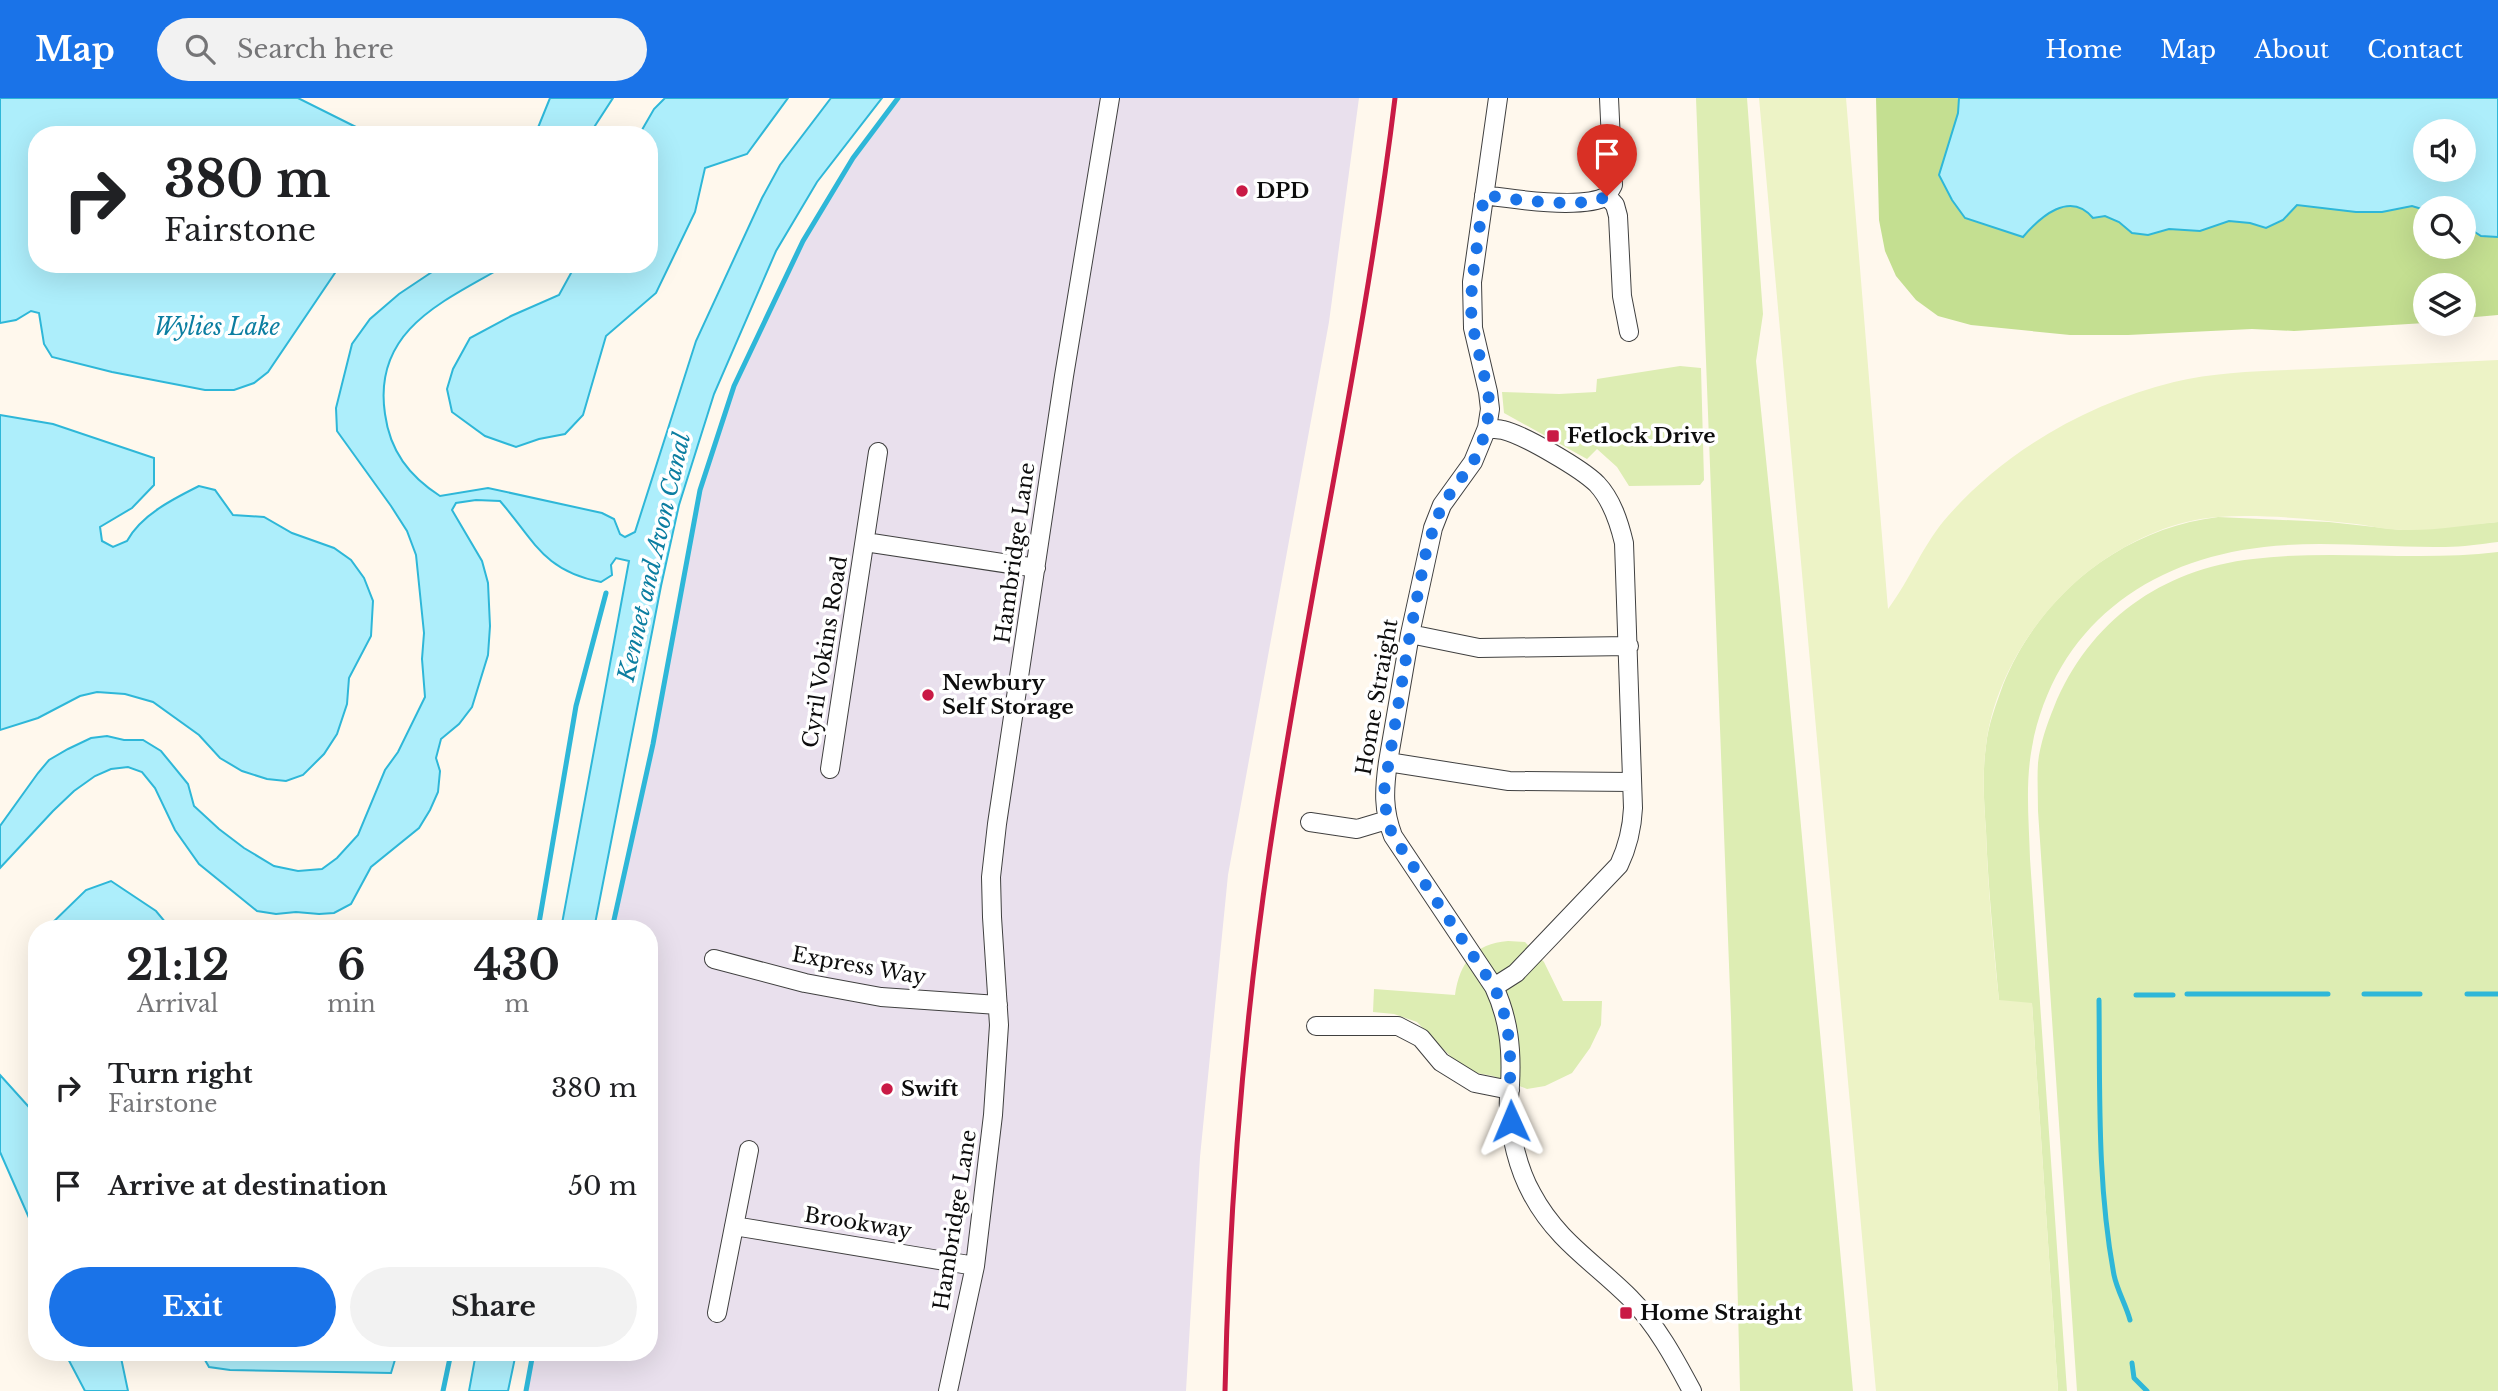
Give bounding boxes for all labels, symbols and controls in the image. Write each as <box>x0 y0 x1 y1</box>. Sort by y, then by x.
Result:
search box <box>157 18 647 81</box>
text: Map <box>35 29 115 70</box>
icon: search <box>181 30 219 68</box>
text: Search here <box>237 33 394 65</box>
text: Home <box>2046 35 2122 64</box>
text: Map <box>2160 35 2216 64</box>
text: About <box>2254 35 2329 64</box>
text: Contact <box>2367 35 2463 64</box>
map controls <box>2413 119 2476 336</box>
button: sound <box>2413 119 2476 182</box>
pin <box>1577 124 1637 196</box>
icon: arrive <box>1588 135 1626 173</box>
text: 380 m <box>164 149 331 210</box>
icon: right <box>49 154 140 245</box>
place label: DPD <box>1256 178 1309 204</box>
marker: DPD <box>1234 183 1250 199</box>
button: search <box>2413 196 2476 259</box>
text: Fairstone <box>164 210 316 250</box>
button: layers <box>2413 273 2476 336</box>
water label: Wylies Lake <box>154 313 281 341</box>
place label: Fetlock Drive <box>1567 423 1715 449</box>
marker: Fetlock Drive <box>1545 428 1561 444</box>
water label: Kennet and Avon Canal <box>612 429 696 685</box>
street label: Hambridge Lane <box>989 461 1041 645</box>
street label: Cyril Vokins Road <box>797 554 853 750</box>
street label: Home Straight <box>1350 617 1404 777</box>
place label: Newbury Self Storage <box>942 670 1074 720</box>
marker: Newbury Self Storage <box>920 687 936 703</box>
text: 21:12 <box>126 939 229 991</box>
text: 6 <box>337 939 366 991</box>
text: 430 <box>474 939 560 991</box>
street label: Express Way <box>790 941 929 991</box>
text: Arrival <box>137 990 218 1018</box>
text: min <box>327 990 376 1018</box>
text: m <box>504 990 529 1018</box>
text: Turn right <box>108 1058 253 1090</box>
icon: right <box>49 1069 87 1107</box>
text: 380 m <box>551 1072 637 1104</box>
place label: Swift <box>901 1076 958 1102</box>
marker: Swift <box>879 1081 895 1097</box>
position arrow <box>1474 1084 1548 1158</box>
text: Fairstone <box>108 1090 217 1118</box>
street label: Hambridge Lane <box>928 1128 982 1312</box>
icon: arrive <box>49 1167 87 1205</box>
text: Arrive at destination <box>108 1170 388 1202</box>
text: 50 m <box>568 1170 637 1202</box>
street label: Brookway <box>802 1202 914 1244</box>
button: Exit <box>49 1267 336 1347</box>
button: Share <box>350 1267 637 1347</box>
place label: Home Straight <box>1640 1300 1802 1326</box>
marker: Home Straight <box>1618 1305 1634 1321</box>

